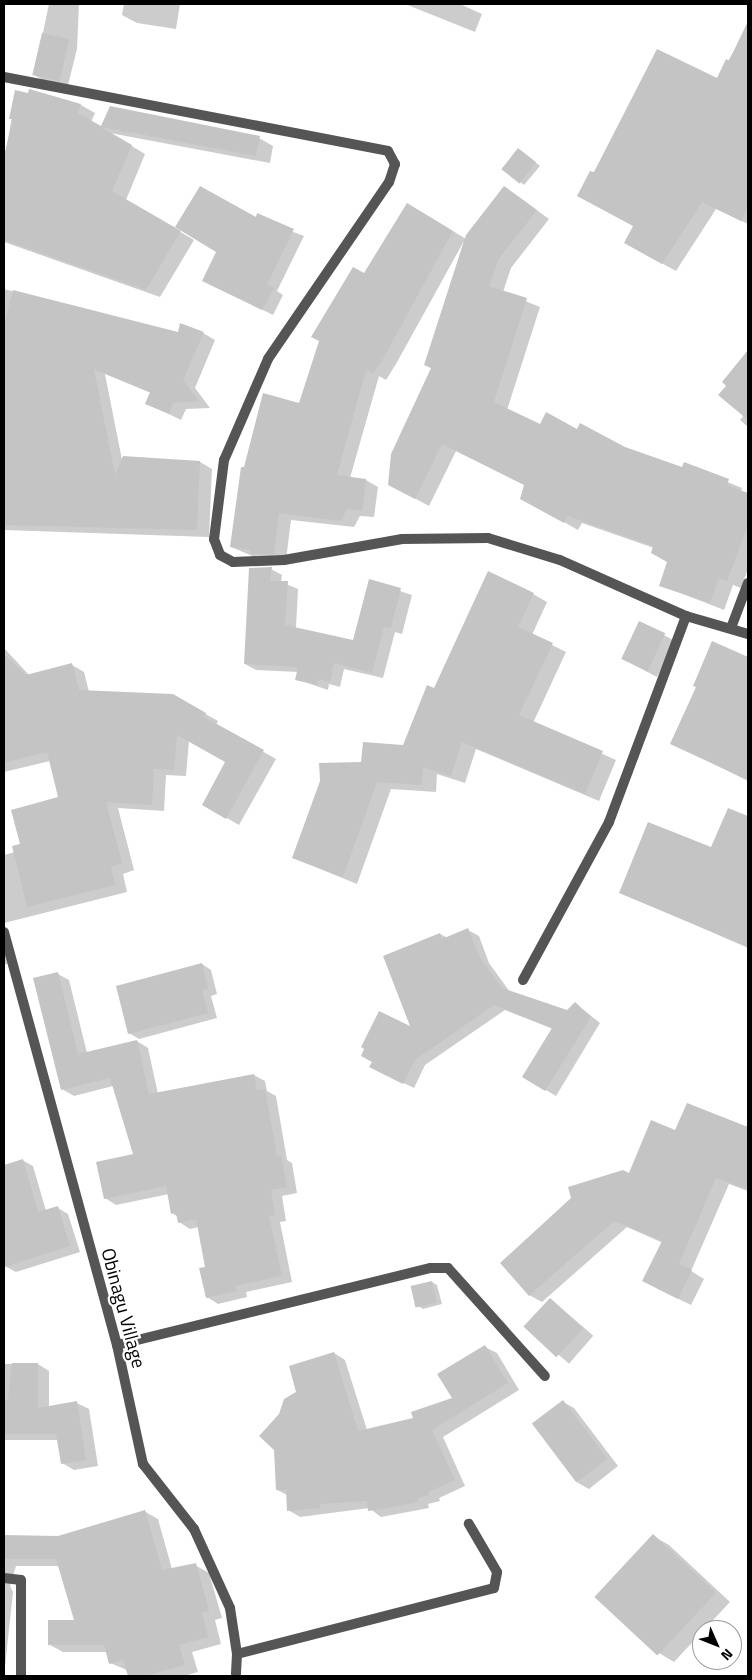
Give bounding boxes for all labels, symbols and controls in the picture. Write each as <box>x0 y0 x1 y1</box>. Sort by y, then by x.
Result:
street label: Obinagu Village <box>97 1245 151 1371</box>
north arrow <box>692 1620 742 1670</box>
text: N <box>717 1644 738 1666</box>

